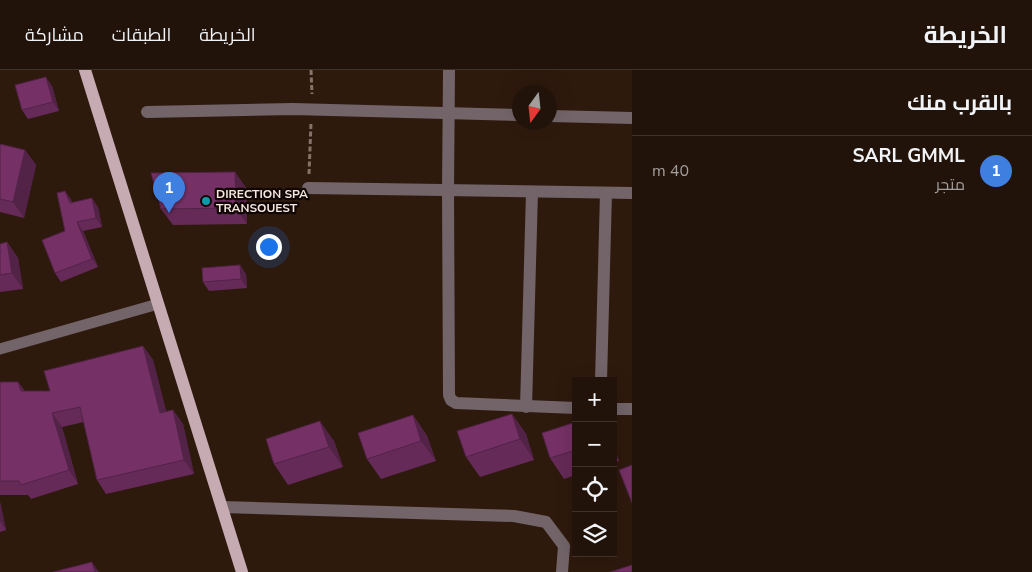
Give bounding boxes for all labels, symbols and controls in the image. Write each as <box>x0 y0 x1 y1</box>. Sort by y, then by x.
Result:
text: الخريطة <box>924 19 1007 51</box>
text: مشاركة <box>25 23 84 47</box>
text: الطبقات <box>112 23 171 47</box>
text: الخريطة <box>199 23 256 47</box>
north arrow <box>512 85 557 130</box>
text: بالقرب منك <box>907 89 1012 117</box>
text: SARL GMML <box>852 143 965 169</box>
text: 40 m <box>652 160 689 182</box>
text: 1 <box>991 160 1001 182</box>
pin: 1 <box>153 172 185 213</box>
text: متجر <box>936 174 965 196</box>
place label: DIRECTION SPA TRANSOUEST <box>216 186 308 216</box>
marker: DIRECTION SPA TRANSOUEST <box>200 195 212 207</box>
your location <box>256 234 282 260</box>
map controls <box>572 377 617 557</box>
button: + <box>572 377 617 422</box>
button: − <box>572 422 617 467</box>
button: locate <box>572 467 617 512</box>
button: layers <box>572 512 617 557</box>

